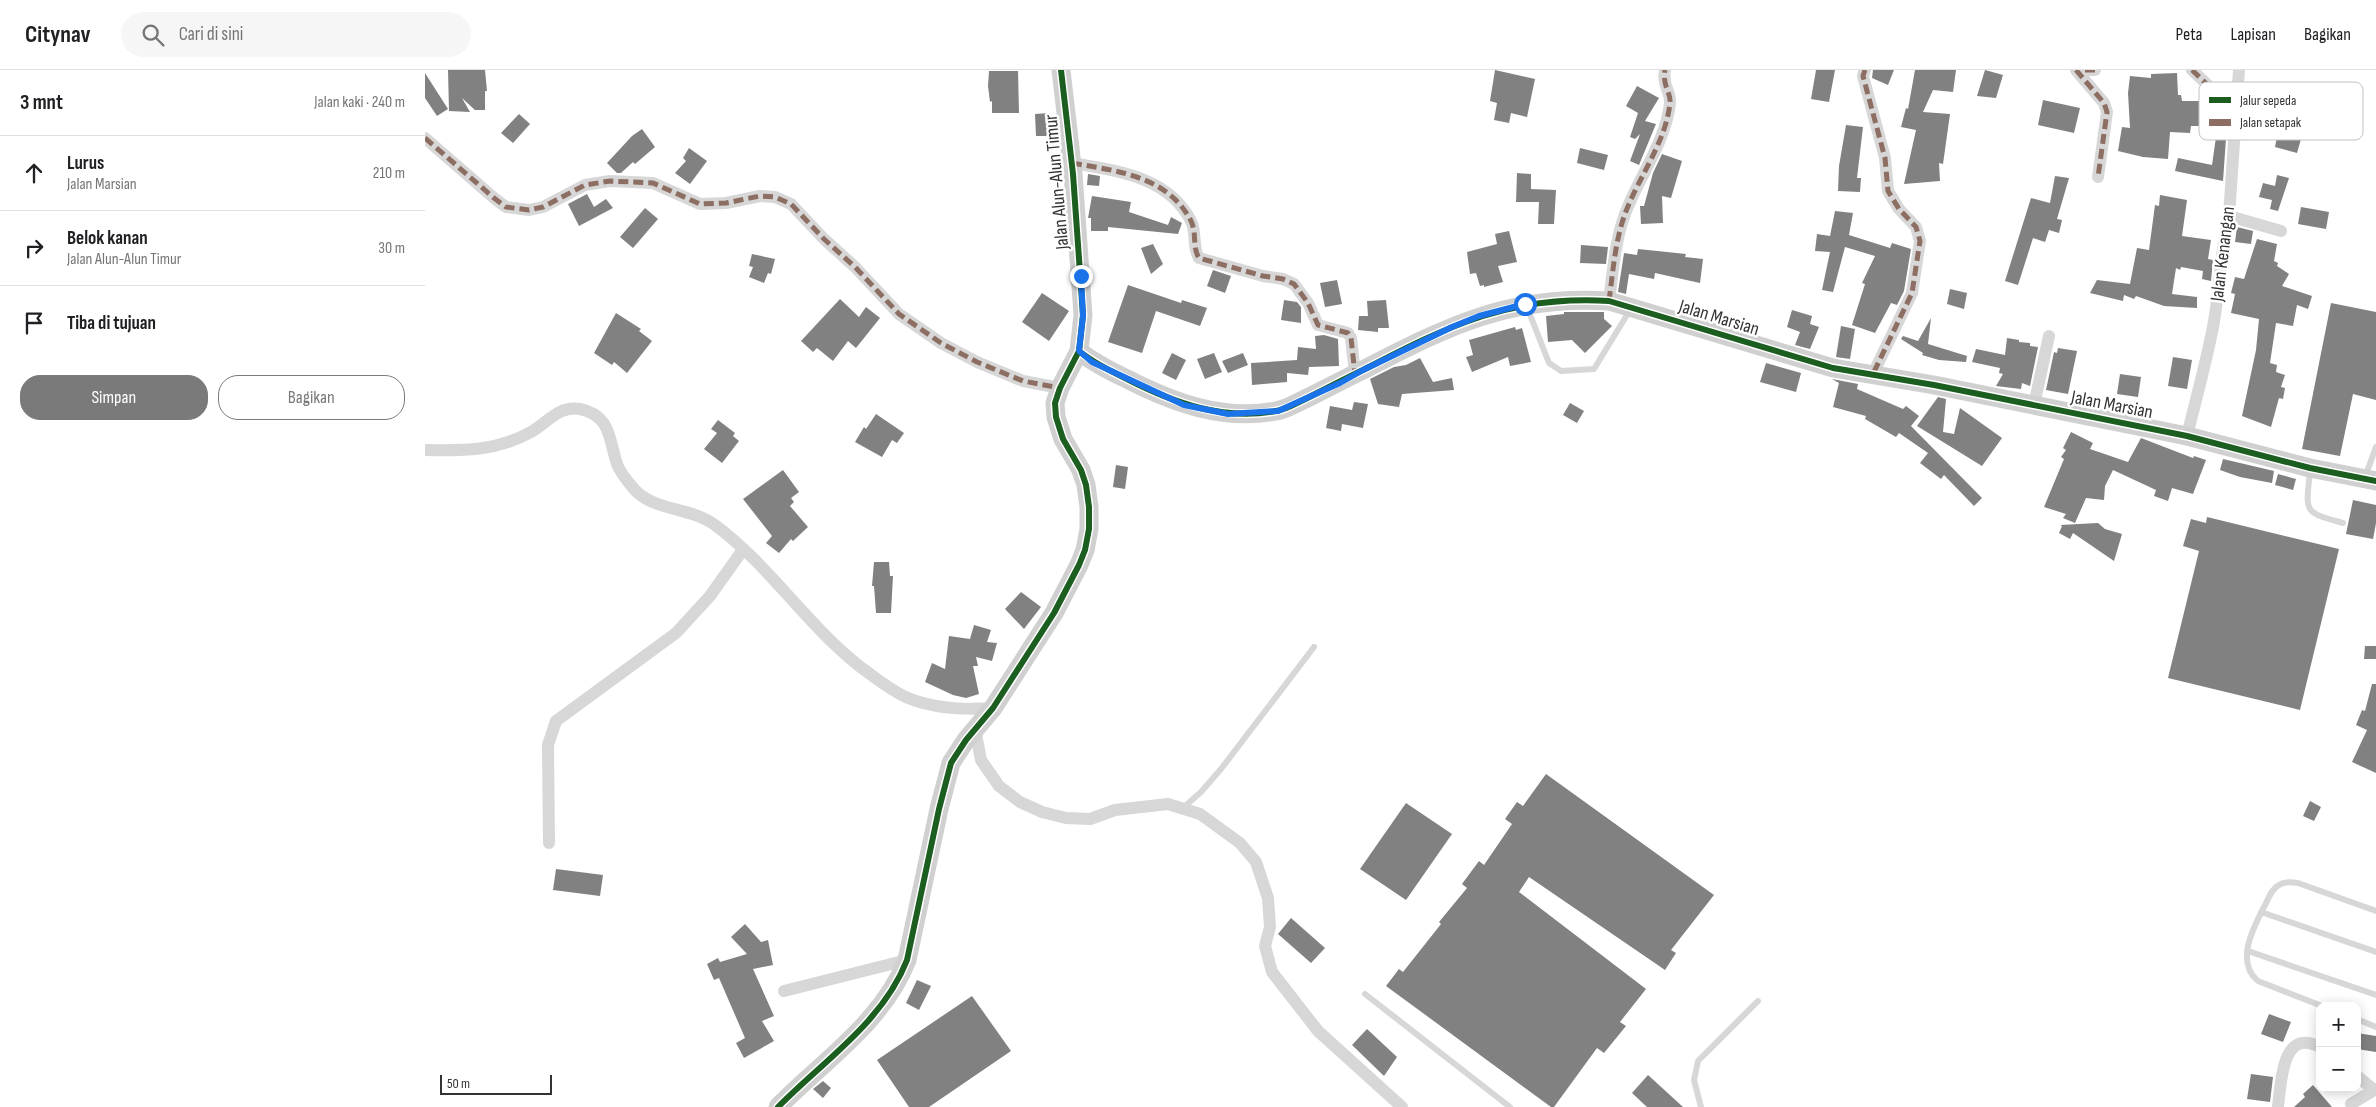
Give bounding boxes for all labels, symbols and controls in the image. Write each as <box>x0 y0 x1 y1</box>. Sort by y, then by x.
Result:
search box <box>121 12 471 57</box>
text: Citynav <box>25 20 91 49</box>
icon: search <box>139 21 167 49</box>
text: Cari di sini <box>179 23 243 46</box>
text: Peta <box>2175 24 2203 45</box>
text: Lapisan <box>2231 24 2276 45</box>
text: Bagikan <box>2304 24 2351 45</box>
legend <box>2199 82 2363 140</box>
text: 3 mnt <box>20 90 63 115</box>
text: Jalur sepeda <box>2239 92 2296 109</box>
text: Jalan kaki · 240 m <box>314 93 405 112</box>
street label: Jalan Alun-Alun Timur <box>1040 113 1074 252</box>
text: Jalan setapak <box>2239 114 2302 131</box>
text: Lurus <box>67 152 104 175</box>
icon: ahead <box>20 159 48 187</box>
text: 210 m <box>373 164 405 183</box>
text: Jalan Marsian <box>67 175 137 194</box>
street label: Jalan Kenangan <box>2206 205 2240 304</box>
text: Belok kanan <box>67 227 148 250</box>
icon: right <box>20 234 48 262</box>
text: 30 m <box>378 239 405 258</box>
text: Jalan Alun-Alun Timur <box>67 250 181 269</box>
route end <box>1070 265 1093 288</box>
route start <box>1514 293 1537 316</box>
street label: Jalan Marsian <box>1675 295 1762 341</box>
icon: arrive <box>20 309 48 337</box>
text: Tiba di tujuan <box>67 312 156 335</box>
button: Simpan <box>20 375 208 420</box>
button: Bagikan <box>218 375 405 420</box>
street label: Jalan Marsian <box>2068 386 2155 424</box>
map controls <box>2316 1002 2361 1092</box>
button: + <box>2316 1002 2361 1047</box>
button: − <box>2316 1047 2361 1092</box>
scale bar <box>440 1072 553 1095</box>
text: 50 m <box>447 1075 470 1092</box>

